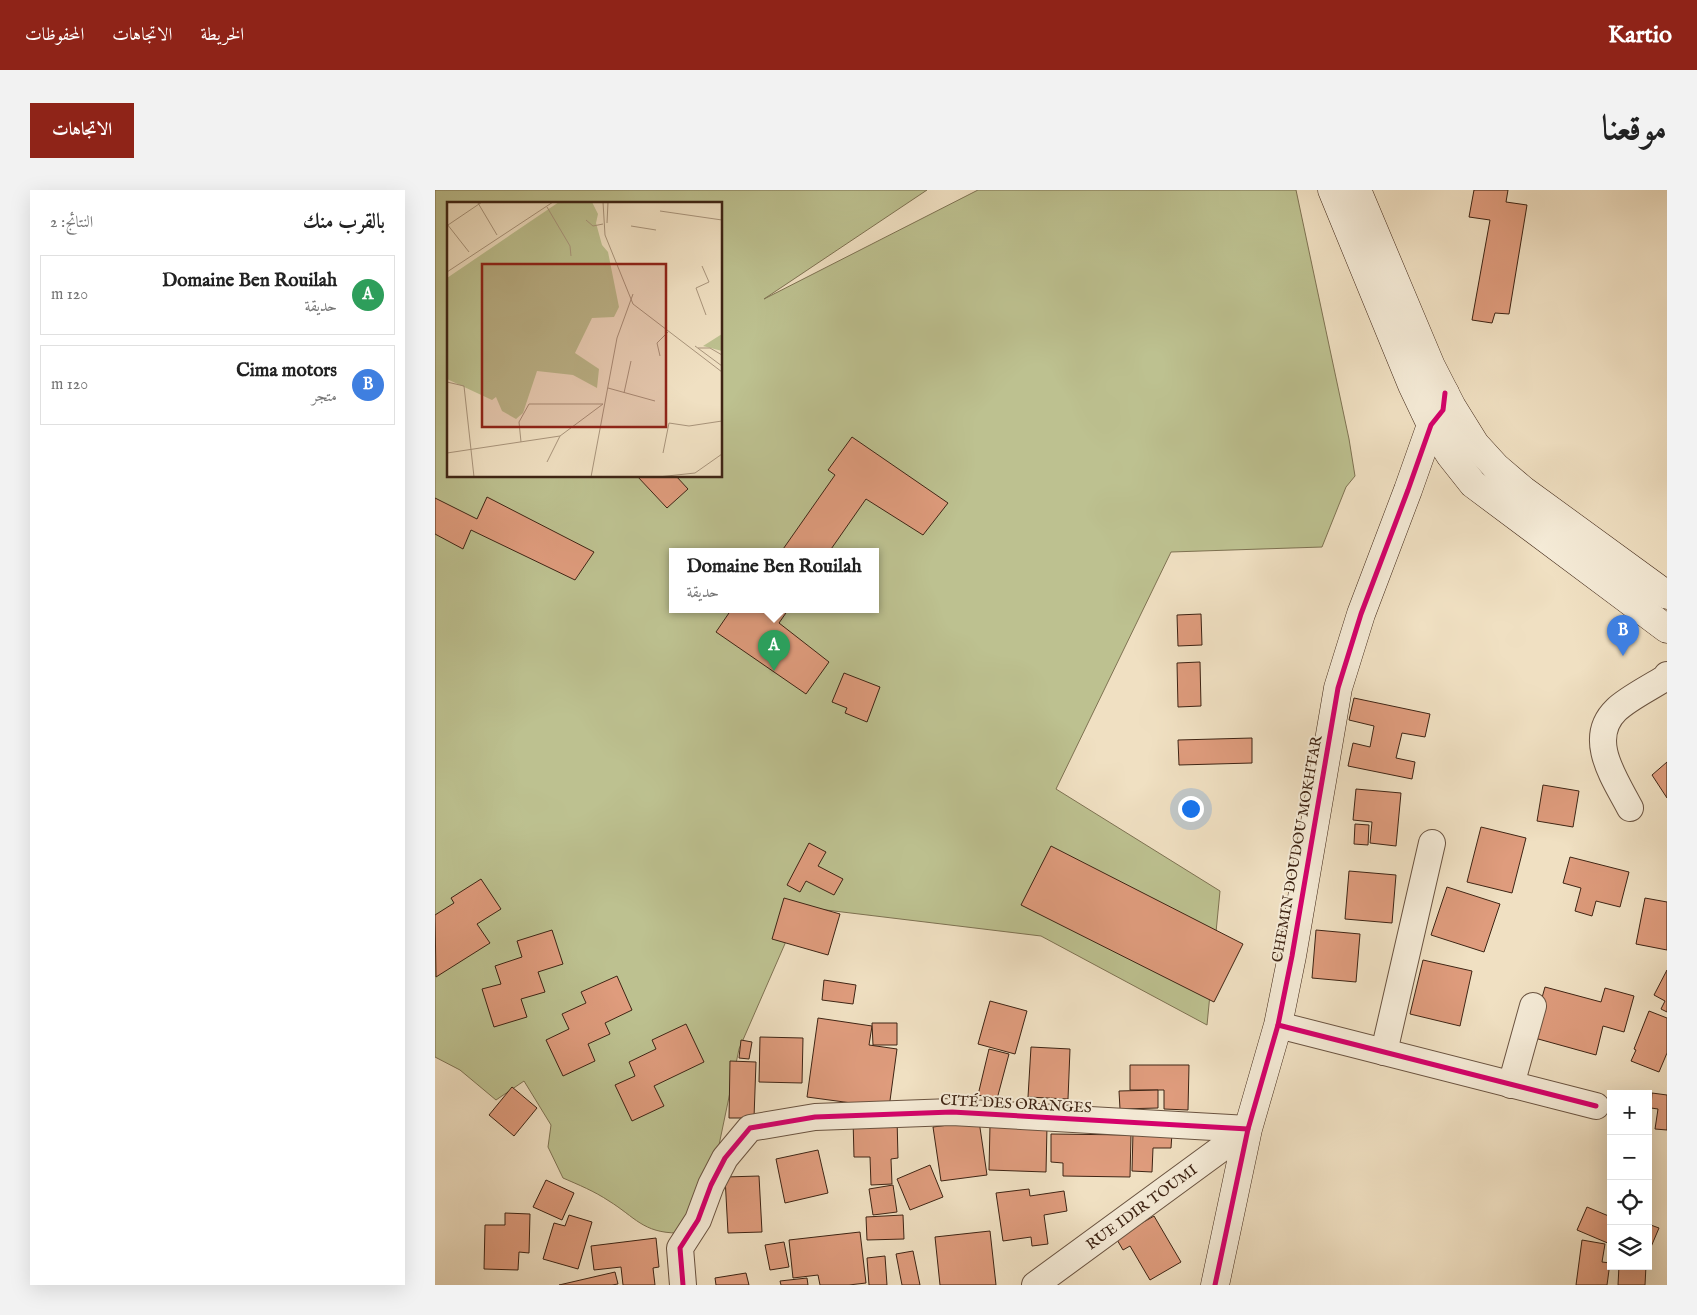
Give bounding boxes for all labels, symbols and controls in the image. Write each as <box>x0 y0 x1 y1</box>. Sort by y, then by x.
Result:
text: Kartio <box>1608 20 1672 51</box>
text: المحفوظات <box>25 24 84 47</box>
text: الاتجاهات <box>112 24 172 47</box>
text: الخريطة <box>200 24 244 47</box>
button: الاتجاهات <box>30 103 134 158</box>
text: موقعنا <box>1602 107 1667 152</box>
inset map <box>447 202 723 478</box>
text: بالقرب منك <box>303 209 385 236</box>
text: النتائج: 2 <box>50 213 93 233</box>
text: Domaine Ben Rouilah <box>162 269 337 293</box>
text: 120 m <box>51 285 88 305</box>
text: A <box>363 285 373 305</box>
text: حديقة <box>305 297 337 317</box>
text: Cima motors <box>236 359 337 383</box>
text: 120 m <box>51 375 88 395</box>
text: B <box>363 375 373 395</box>
text: متجر <box>312 387 337 407</box>
popup <box>669 548 879 613</box>
text: Domaine Ben Rouilah <box>686 555 862 579</box>
text: حديقة <box>686 583 719 603</box>
pin: B <box>1607 615 1639 656</box>
pin: A <box>758 630 790 671</box>
street label: CHEMIN DOUDOU MOKHTAR <box>1268 733 1326 964</box>
your location <box>1178 796 1204 822</box>
map controls <box>1607 1090 1652 1270</box>
button: + <box>1607 1090 1652 1135</box>
street label: CITÉ DES ORANGES <box>940 1091 1092 1117</box>
button: − <box>1607 1135 1652 1180</box>
street label: RUE IDIR TOUMI <box>1082 1160 1201 1254</box>
button: locate <box>1607 1180 1652 1225</box>
button: layers <box>1607 1225 1652 1270</box>

